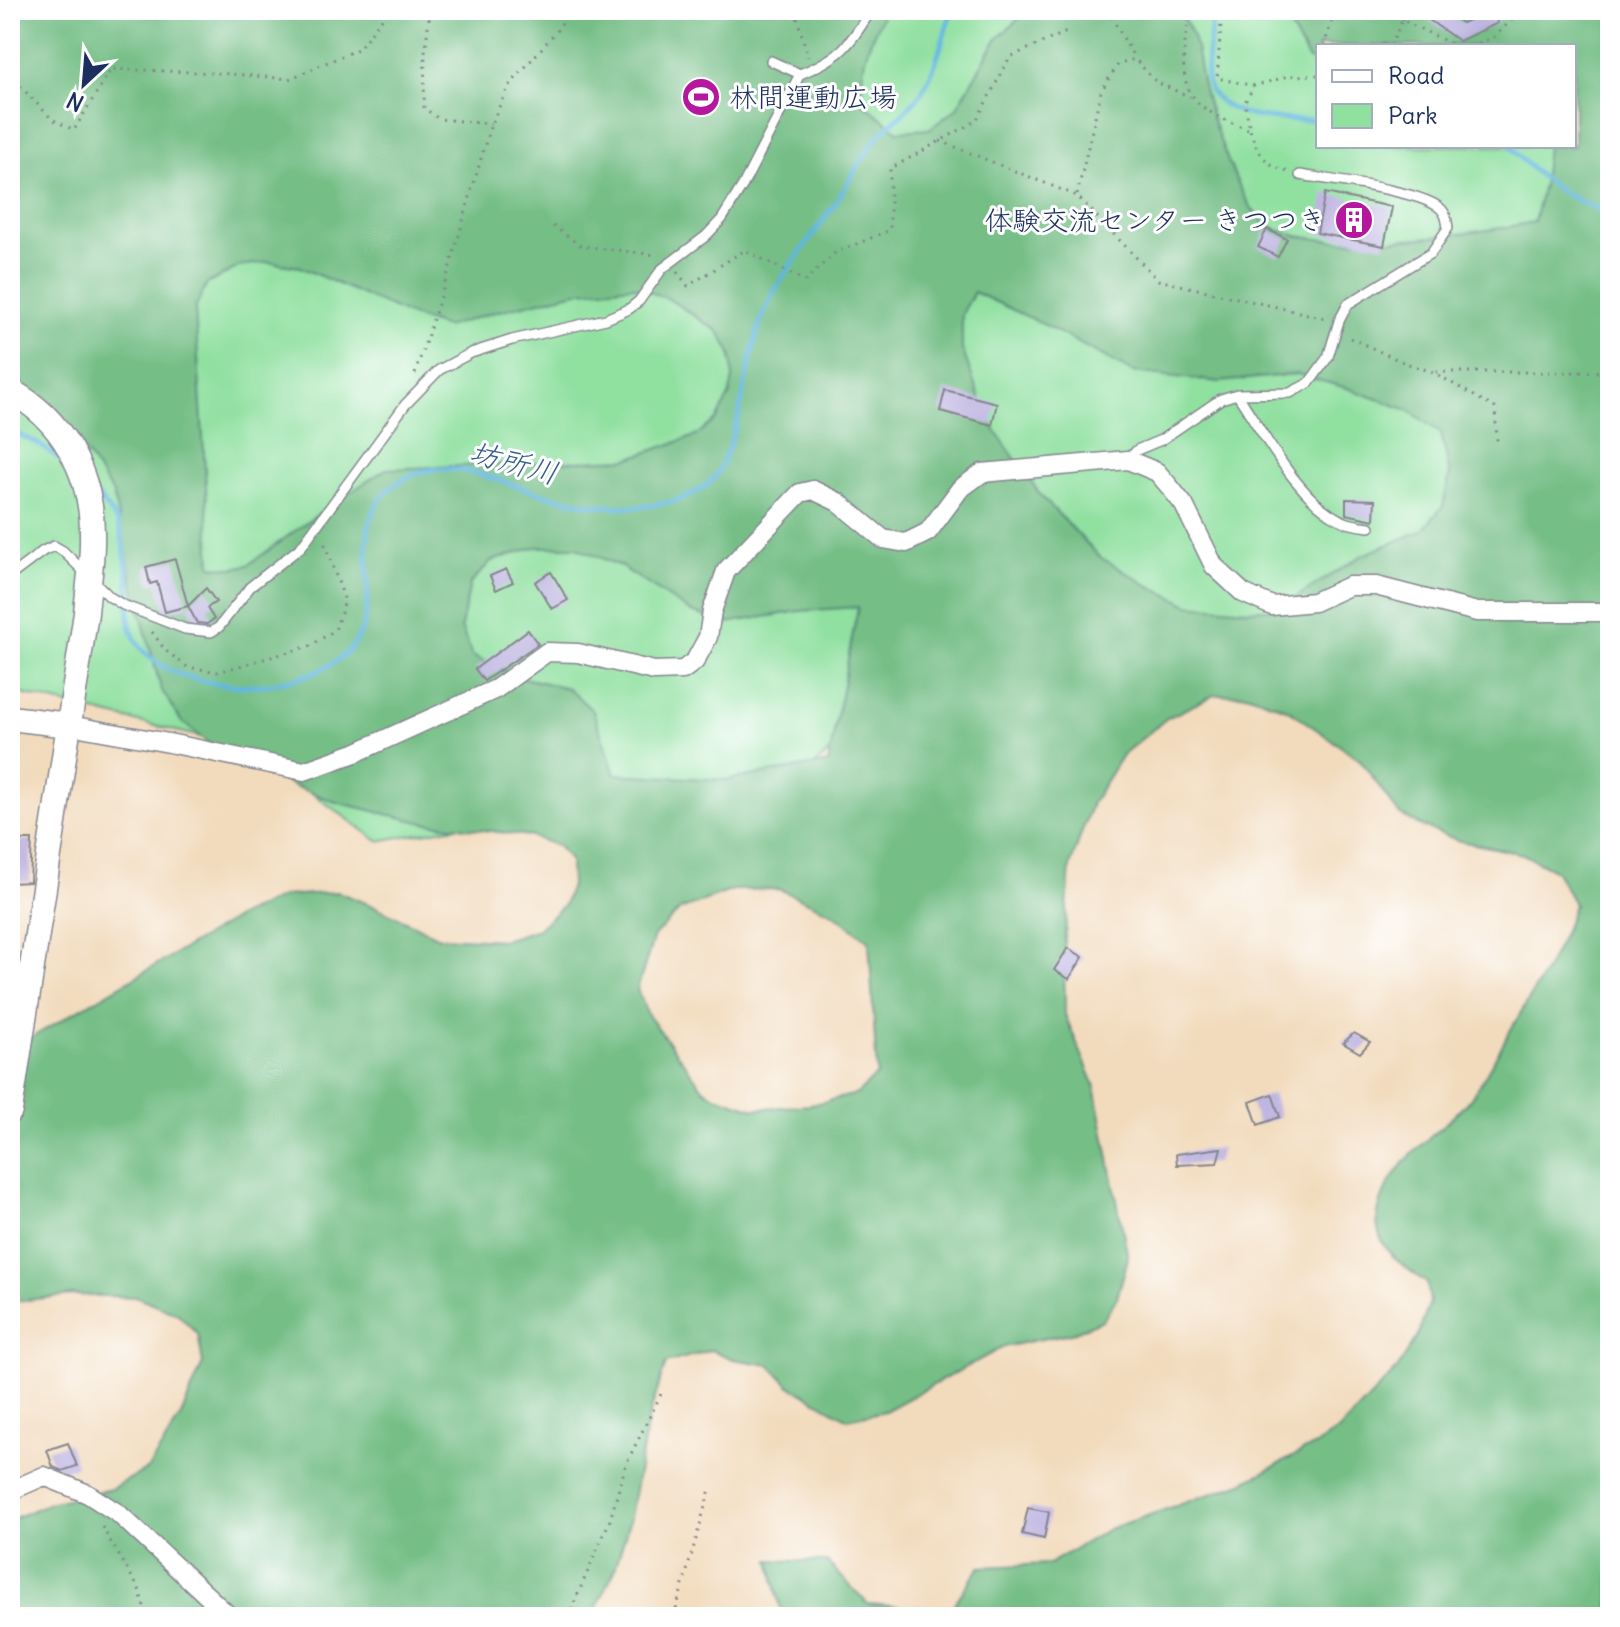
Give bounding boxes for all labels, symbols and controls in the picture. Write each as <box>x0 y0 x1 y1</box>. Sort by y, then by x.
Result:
north arrow <box>44 44 124 124</box>
legend <box>1316 44 1576 148</box>
text: Road <box>1388 60 1444 90</box>
sports icon: 林間運動広場 <box>680 76 722 118</box>
place label: 林間運動広場 <box>729 79 897 115</box>
text: N <box>62 86 88 118</box>
text: Park <box>1388 100 1438 130</box>
building icon: 体験交流センター きつつき <box>1333 199 1375 241</box>
place label: 体験交流センター きつつき <box>984 202 1326 238</box>
water label: 坊所川 <box>466 432 562 492</box>

